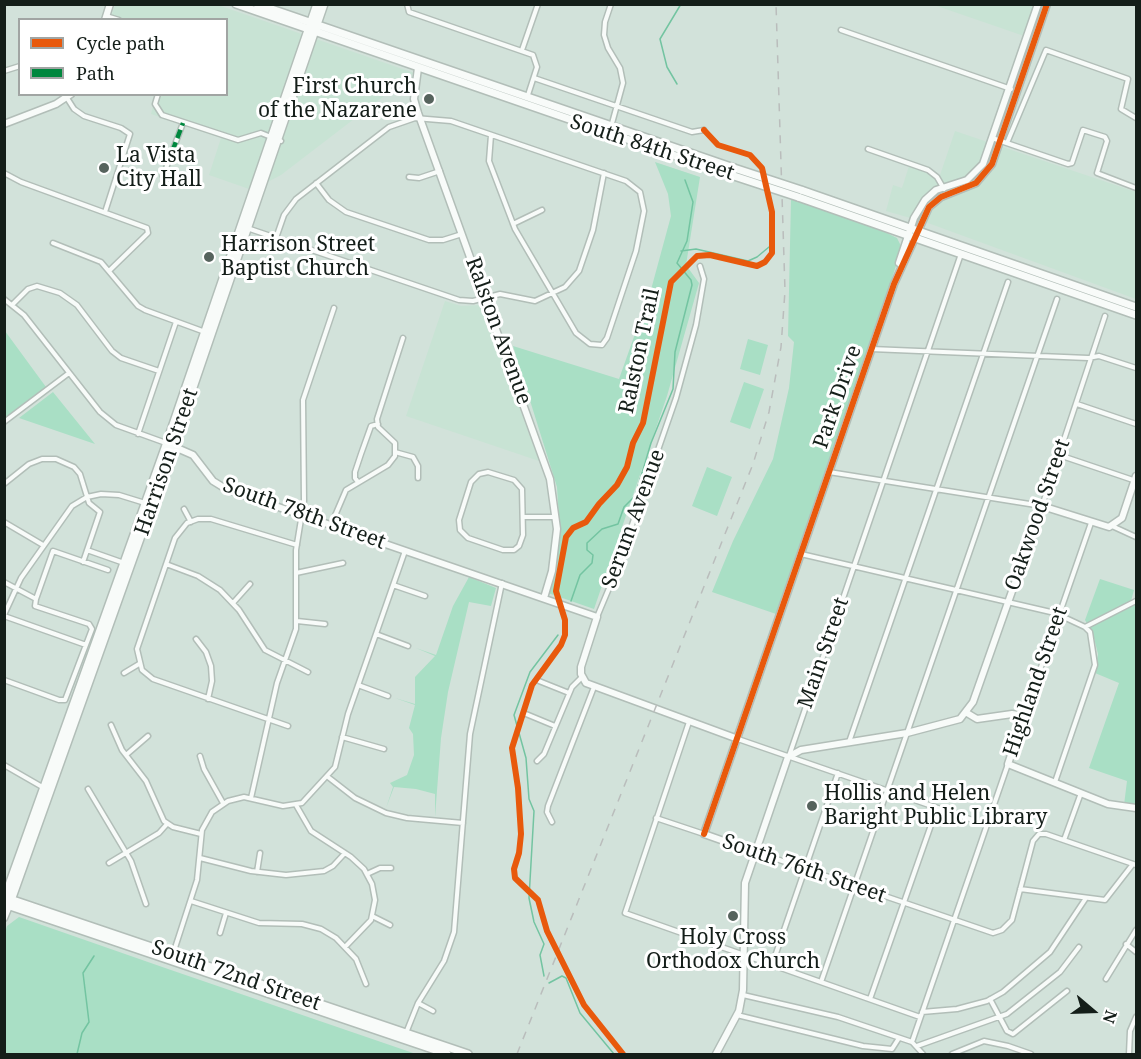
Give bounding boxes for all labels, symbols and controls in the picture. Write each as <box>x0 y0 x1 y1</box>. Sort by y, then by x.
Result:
legend <box>18 18 228 96</box>
text: Cycle path <box>76 31 165 55</box>
text: Path <box>76 61 115 85</box>
place label: First Church of the Nazarene <box>258 74 417 124</box>
marker: First Church of the Nazarene <box>422 92 436 106</box>
street label: South 84th Street <box>567 110 737 186</box>
place label: La Vista City Hall <box>116 143 202 193</box>
marker: La Vista City Hall <box>97 161 111 175</box>
place label: Harrison Street Baptist Church <box>221 232 375 282</box>
marker: Harrison Street Baptist Church <box>202 250 216 264</box>
street label: Ralston Avenue <box>460 254 536 408</box>
street label: Ralston Trail <box>614 286 666 416</box>
street label: Park Drive <box>809 342 867 452</box>
street label: Harrison Street <box>130 385 204 539</box>
street label: Oakwood Street <box>1000 436 1076 594</box>
street label: Serum Avenue <box>597 446 671 592</box>
street label: South 78th Street <box>219 473 389 555</box>
street label: Main Street <box>793 594 855 712</box>
street label: Highland Street <box>999 604 1073 760</box>
place label: Hollis and Helen Baright Public Library <box>824 781 1047 831</box>
marker: Hollis and Helen Baright Public Library <box>805 799 819 813</box>
street label: South 76th Street <box>719 829 889 909</box>
marker: Holy Cross Orthodox Church <box>726 909 740 923</box>
place label: Holy Cross Orthodox Church <box>646 925 820 975</box>
street label: South 72nd Street <box>148 935 324 1017</box>
north arrow <box>1063 981 1123 1041</box>
text: N <box>1098 1007 1122 1026</box>

